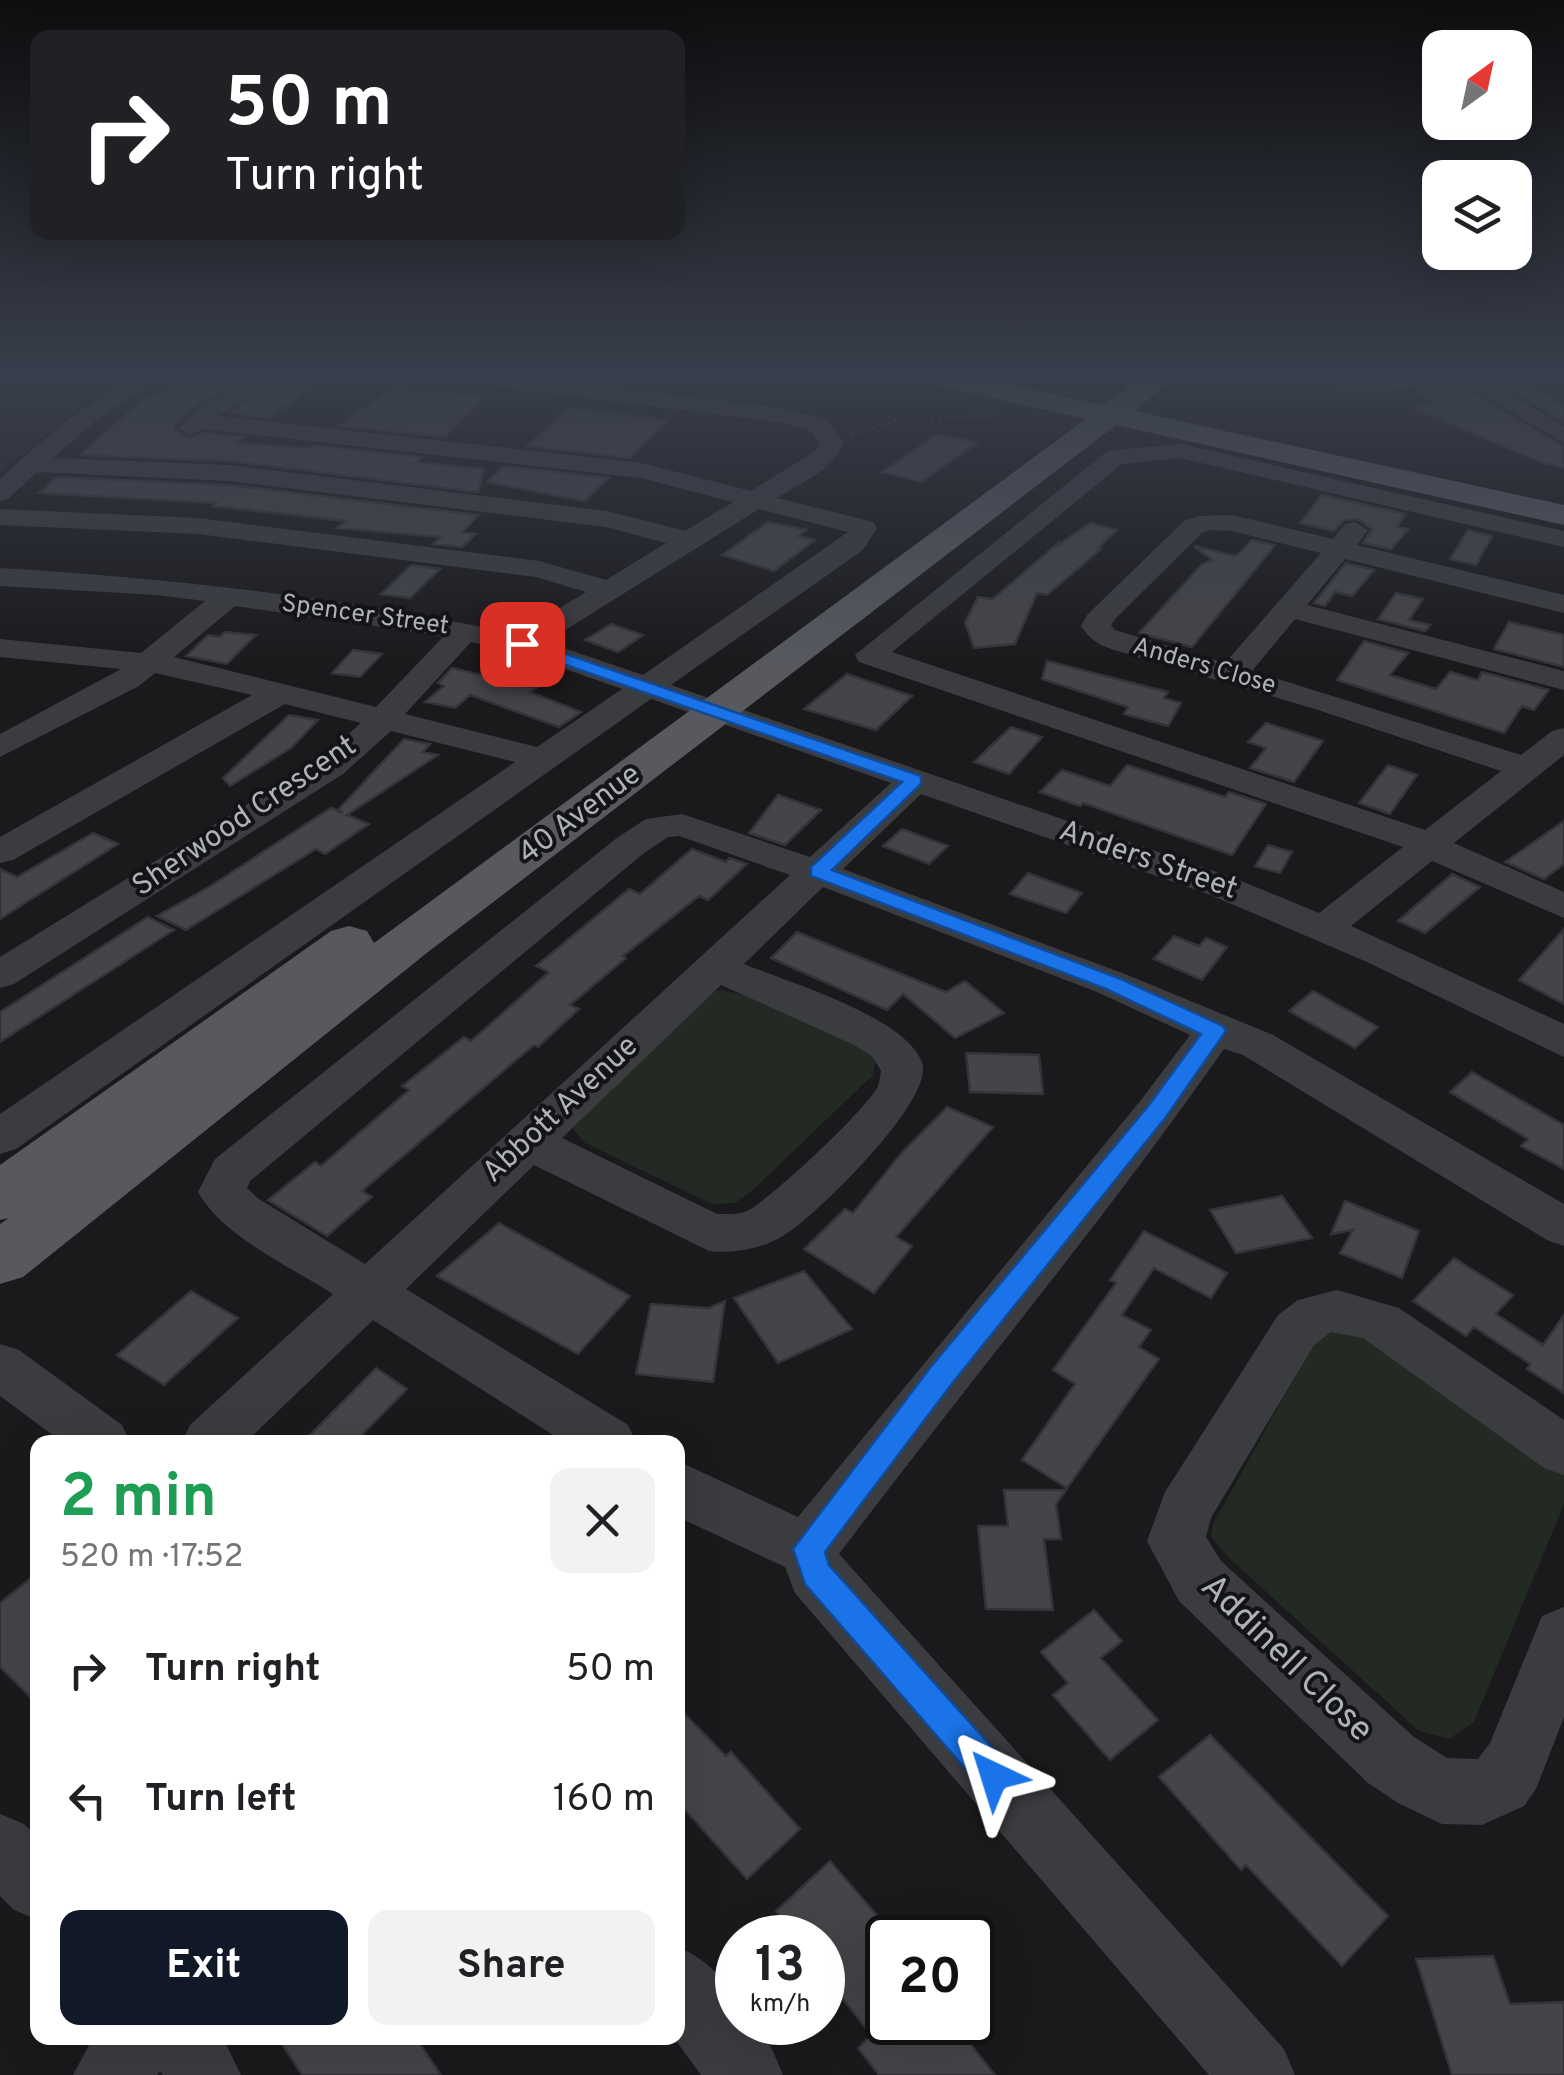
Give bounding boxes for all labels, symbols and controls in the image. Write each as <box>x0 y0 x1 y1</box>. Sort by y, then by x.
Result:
north arrow <box>1422 30 1532 140</box>
map controls <box>1422 30 1532 270</box>
text: 50 m <box>225 62 392 151</box>
icon: right <box>60 70 190 200</box>
text: Turn right <box>225 149 424 206</box>
button: layers <box>1422 160 1532 270</box>
street label: Spencer Street <box>279 588 451 644</box>
pin <box>480 602 565 687</box>
icon: arrive <box>495 617 550 672</box>
street label: Anders Close <box>1129 631 1279 703</box>
street label: Sherwood Crescent <box>126 728 364 906</box>
street label: 40 Avenue <box>511 757 649 873</box>
street label: Anders Street <box>1054 813 1242 909</box>
street label: Abbott Avenue <box>475 1028 647 1192</box>
text: 2 min <box>60 1462 217 1538</box>
button: close <box>550 1468 655 1573</box>
text: 520 m · 17:52 <box>60 1538 243 1578</box>
street label: Addinell Close <box>1190 1566 1382 1752</box>
icon: right <box>60 1643 115 1698</box>
text: Turn right <box>145 1646 320 1695</box>
text: 50 m <box>566 1646 655 1695</box>
position arrow <box>942 1724 1046 1828</box>
icon: left <box>60 1773 115 1828</box>
text: Turn left <box>145 1776 297 1825</box>
text: 160 m <box>553 1776 655 1825</box>
button: Exit <box>60 1910 348 2025</box>
button: Share <box>368 1910 655 2025</box>
speed limit sign: 20 <box>865 1915 995 2045</box>
text: 13 <box>755 1936 805 1999</box>
text: km/h <box>750 1989 810 2021</box>

